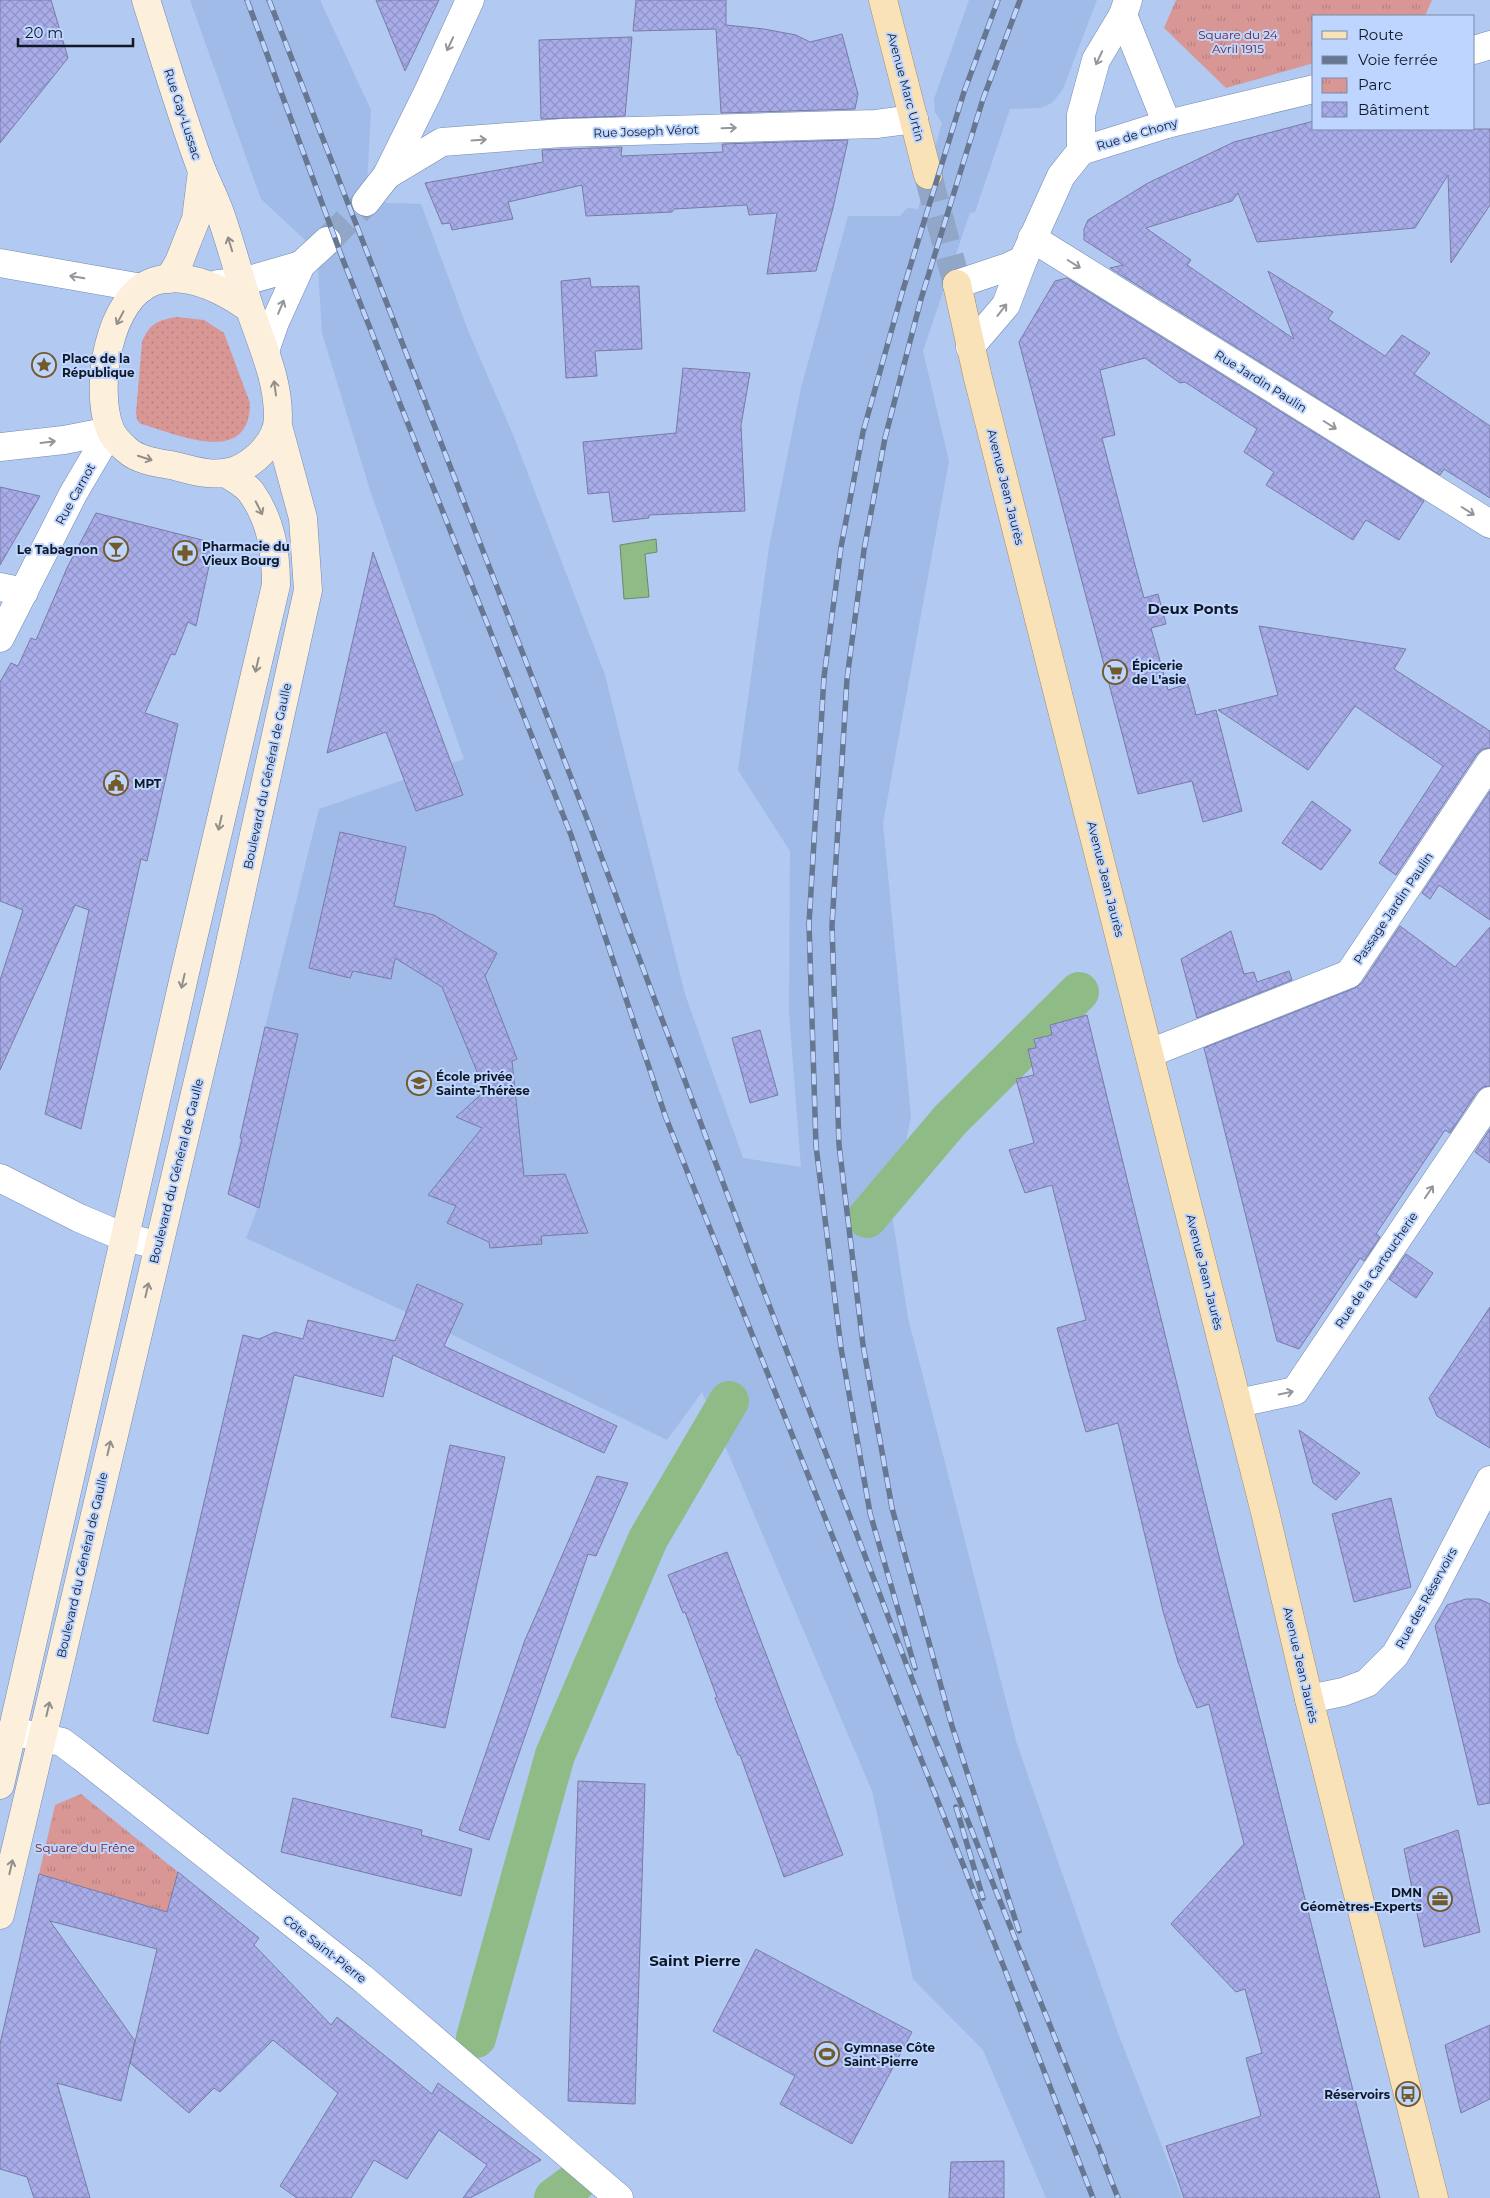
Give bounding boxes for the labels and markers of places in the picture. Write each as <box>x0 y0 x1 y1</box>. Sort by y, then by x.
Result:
place label: Place de la République <box>62 351 135 380</box>
place icon: Place de la République <box>31 352 57 378</box>
bar icon: Le Tabagnon <box>103 536 129 562</box>
place label: Pharmacie du Vieux Bourg <box>201 539 290 568</box>
pharmacy icon: Pharmacie du Vieux Bourg <box>172 540 198 566</box>
place label: Le Tabagnon <box>17 542 98 557</box>
place label: Épicerie de L'asie <box>1132 658 1187 687</box>
supermarket icon: Épicerie de L'asie <box>1102 659 1128 685</box>
public building icon: MPT <box>103 770 129 796</box>
place label: MPT <box>134 776 162 791</box>
place label: École privée Sainte-Thérèse <box>436 1069 530 1098</box>
school or university icon: École privée Sainte-Thérèse <box>406 1070 432 1096</box>
place label: DMN Géomètres-Experts <box>1300 1885 1423 1914</box>
office icon: DMN Géomètres-Experts <box>1427 1886 1453 1912</box>
place label: Gymnase Côte Saint-Pierre <box>844 2040 935 2069</box>
sports icon: Gymnase Côte Saint-Pierre <box>814 2041 840 2067</box>
bus stop icon: Réservoirs <box>1395 2081 1421 2107</box>
place label: Réservoirs <box>1324 2087 1391 2102</box>

